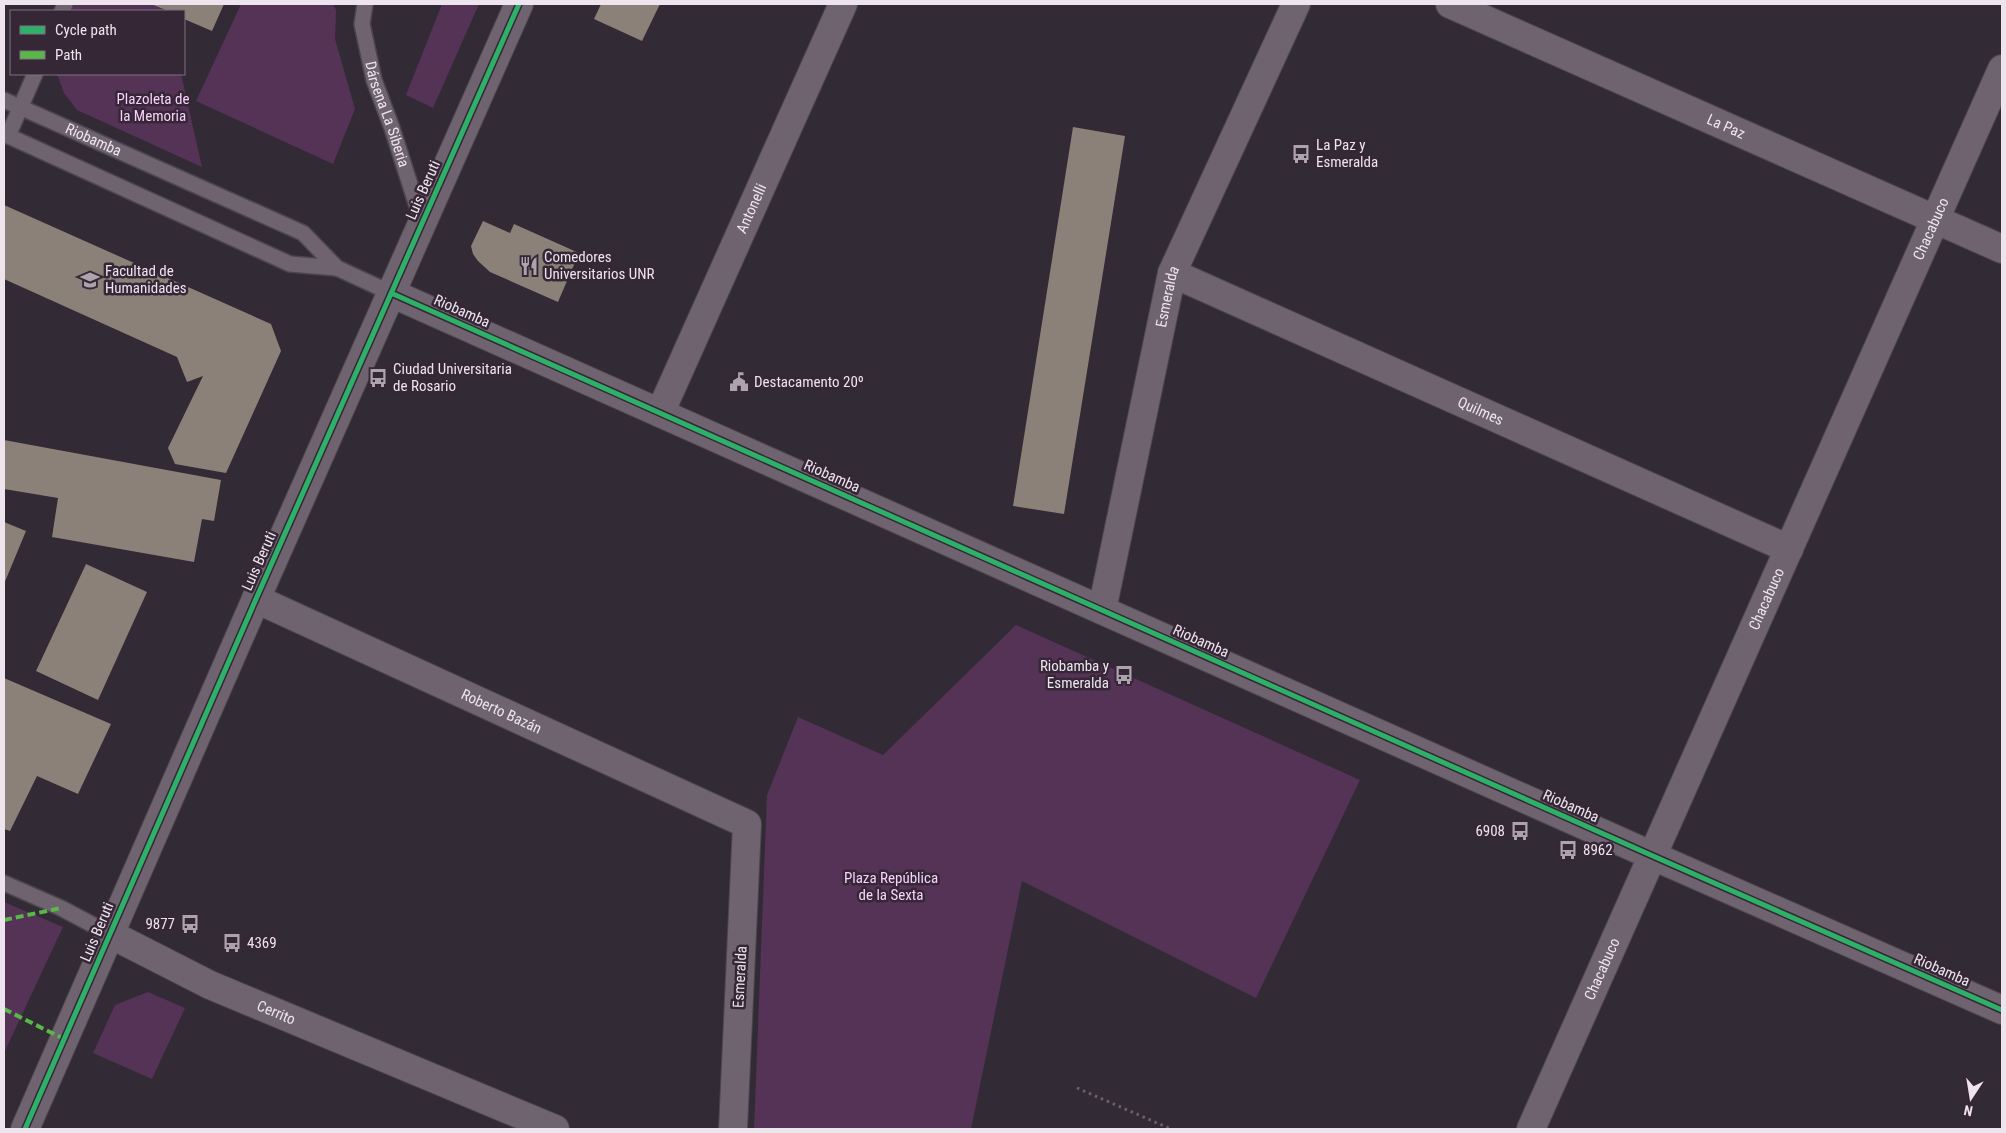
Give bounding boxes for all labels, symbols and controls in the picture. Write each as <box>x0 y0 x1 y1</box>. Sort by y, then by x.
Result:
legend <box>10 10 185 75</box>
text: Cycle path <box>55 21 117 39</box>
text: Path <box>55 46 82 64</box>
street label: Dársena La Siberia <box>361 60 413 169</box>
park label: Plazoleta de la Memoria <box>117 90 189 125</box>
street label: La Paz <box>1704 110 1748 143</box>
street label: Riobamba <box>63 120 124 160</box>
place label: La Paz y Esmeralda <box>1316 136 1378 171</box>
bus stop icon: La Paz y Esmeralda <box>1290 143 1312 165</box>
street label: Luis Beruti <box>402 158 444 222</box>
street label: Antonelli <box>733 181 770 236</box>
street label: Chacabuco <box>1909 195 1953 263</box>
place label: Comedores Universitarios UNR <box>544 248 655 283</box>
restaurant icon: Comedores Universitarios UNR <box>518 255 540 277</box>
place label: Facultad de Humanidades <box>105 262 187 297</box>
street label: Esmeralda <box>1152 263 1183 329</box>
school or university icon: Facultad de Humanidades <box>79 269 101 291</box>
street label: Riobamba <box>431 291 493 331</box>
place label: Ciudad Universitaria de Rosario <box>393 360 512 395</box>
bus stop icon: Ciudad Universitaria de Rosario <box>367 367 389 389</box>
public building icon: Destacamento 20º <box>728 371 750 393</box>
place label: Destacamento 20º <box>754 373 864 391</box>
street label: Quilmes <box>1455 393 1506 429</box>
street label: Riobamba <box>801 456 863 496</box>
street label: Luis Beruti <box>238 529 280 593</box>
street label: Chacabuco <box>1745 565 1788 633</box>
street label: Riobamba <box>1170 621 1232 661</box>
place label: Riobamba y Esmeralda <box>1040 657 1109 692</box>
bus stop icon: Riobamba y Esmeralda <box>1113 664 1135 686</box>
street label: Roberto Bazán <box>458 685 545 738</box>
street label: Riobamba <box>1540 786 1602 826</box>
bus stop icon: 6908 <box>1509 820 1531 842</box>
place label: 6908 <box>1475 822 1505 840</box>
bus stop icon: 8962 <box>1557 839 1579 861</box>
place label: 8962 <box>1583 841 1613 859</box>
park label: Plaza República de la Sexta <box>844 869 938 904</box>
street label: Luis Beruti <box>76 900 118 964</box>
bus stop icon: 9877 <box>179 913 201 935</box>
place label: 9877 <box>145 915 175 933</box>
bus stop icon: 4369 <box>221 932 243 954</box>
place label: 4369 <box>247 934 277 952</box>
street label: Chacabuco <box>1580 935 1624 1003</box>
street label: Esmeralda <box>729 945 751 1009</box>
street label: Riobamba <box>1911 950 1973 990</box>
street label: Cerrito <box>254 997 298 1029</box>
north arrow <box>1946 1073 1996 1123</box>
text: N <box>1962 1102 1974 1119</box>

